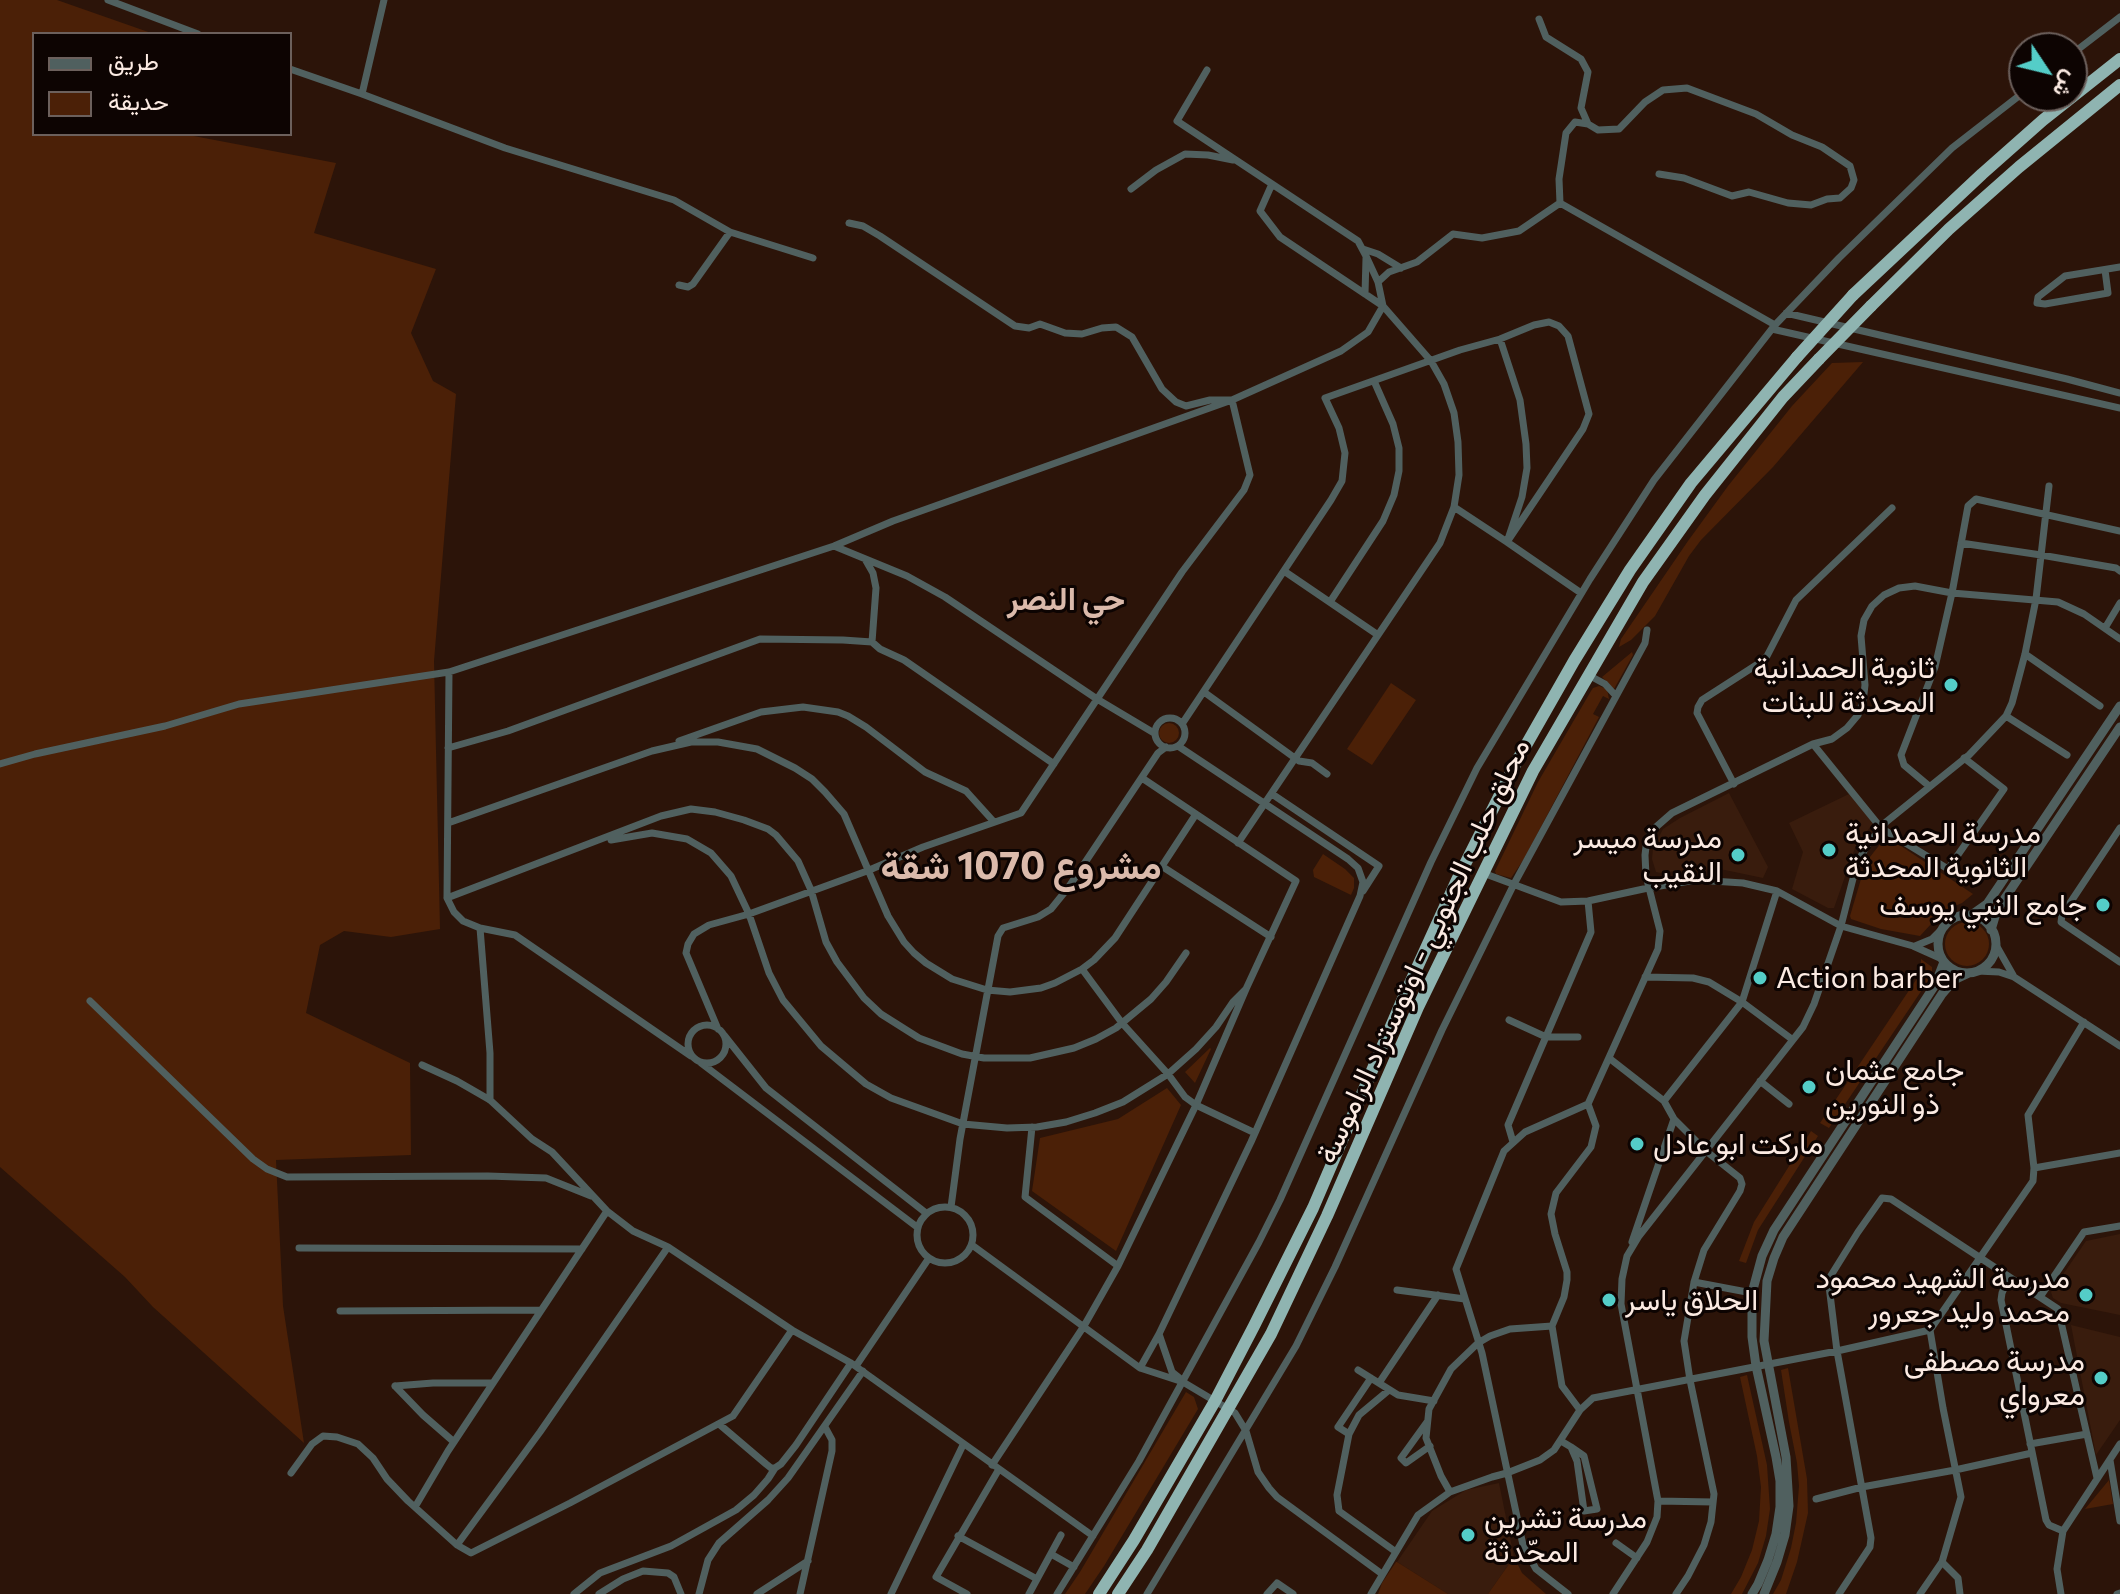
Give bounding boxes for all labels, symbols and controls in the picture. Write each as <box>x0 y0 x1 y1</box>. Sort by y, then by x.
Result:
legend <box>32 32 292 136</box>
north arrow <box>2008 32 2088 112</box>
text: طريق <box>108 46 159 75</box>
text: ش <box>2048 66 2085 103</box>
text: حديقة <box>108 86 169 115</box>
district label: حي النصر <box>1007 580 1125 618</box>
place label: ثانوية الحمدانية المحدثة للبنات <box>1754 650 1935 720</box>
marker: ثانوية الحمدانية المحدثة للبنات <box>1942 676 1960 694</box>
street label: محلق حلب الجنوبي - اوتوستراد الراموسة <box>1308 733 1538 1169</box>
place label: مدرسة الحمدانية الثانوية المحدثة <box>1845 815 2041 886</box>
place label: مدرسة ميسر النقيب <box>1573 820 1722 890</box>
marker: مدرسة الحمدانية الثانوية المحدثة <box>1820 841 1838 859</box>
district label: مشروع 1070 شقة <box>880 843 1162 889</box>
marker: مدرسة ميسر النقيب <box>1729 846 1747 864</box>
place label: جامع النبي يوسف <box>1879 887 2087 923</box>
marker: جامع النبي يوسف <box>2094 896 2112 914</box>
place label: Action barber <box>1776 960 1963 996</box>
marker: Action barber <box>1751 969 1769 987</box>
place label: جامع عثمان ذو النورين <box>1825 1052 1964 1122</box>
marker: جامع عثمان ذو النورين <box>1800 1078 1818 1096</box>
place label: ماركت ابو عادل <box>1653 1126 1823 1162</box>
marker: ماركت ابو عادل <box>1628 1135 1646 1153</box>
place label: مدرسة الشهيد محمود محمد وليد جعرور <box>1815 1260 2070 1330</box>
place label: الحلاق ياسر <box>1625 1282 1758 1318</box>
marker: مدرسة الشهيد محمود محمد وليد جعرور <box>2077 1286 2095 1304</box>
marker: الحلاق ياسر <box>1600 1291 1618 1309</box>
place label: مدرسة مصطفى معرواي <box>1904 1343 2085 1414</box>
marker: مدرسة مصطفى معرواي <box>2092 1369 2110 1387</box>
place label: مدرسة تشرين المحّدثة <box>1484 1500 1647 1570</box>
marker: مدرسة تشرين المحّدثة <box>1459 1526 1477 1544</box>

